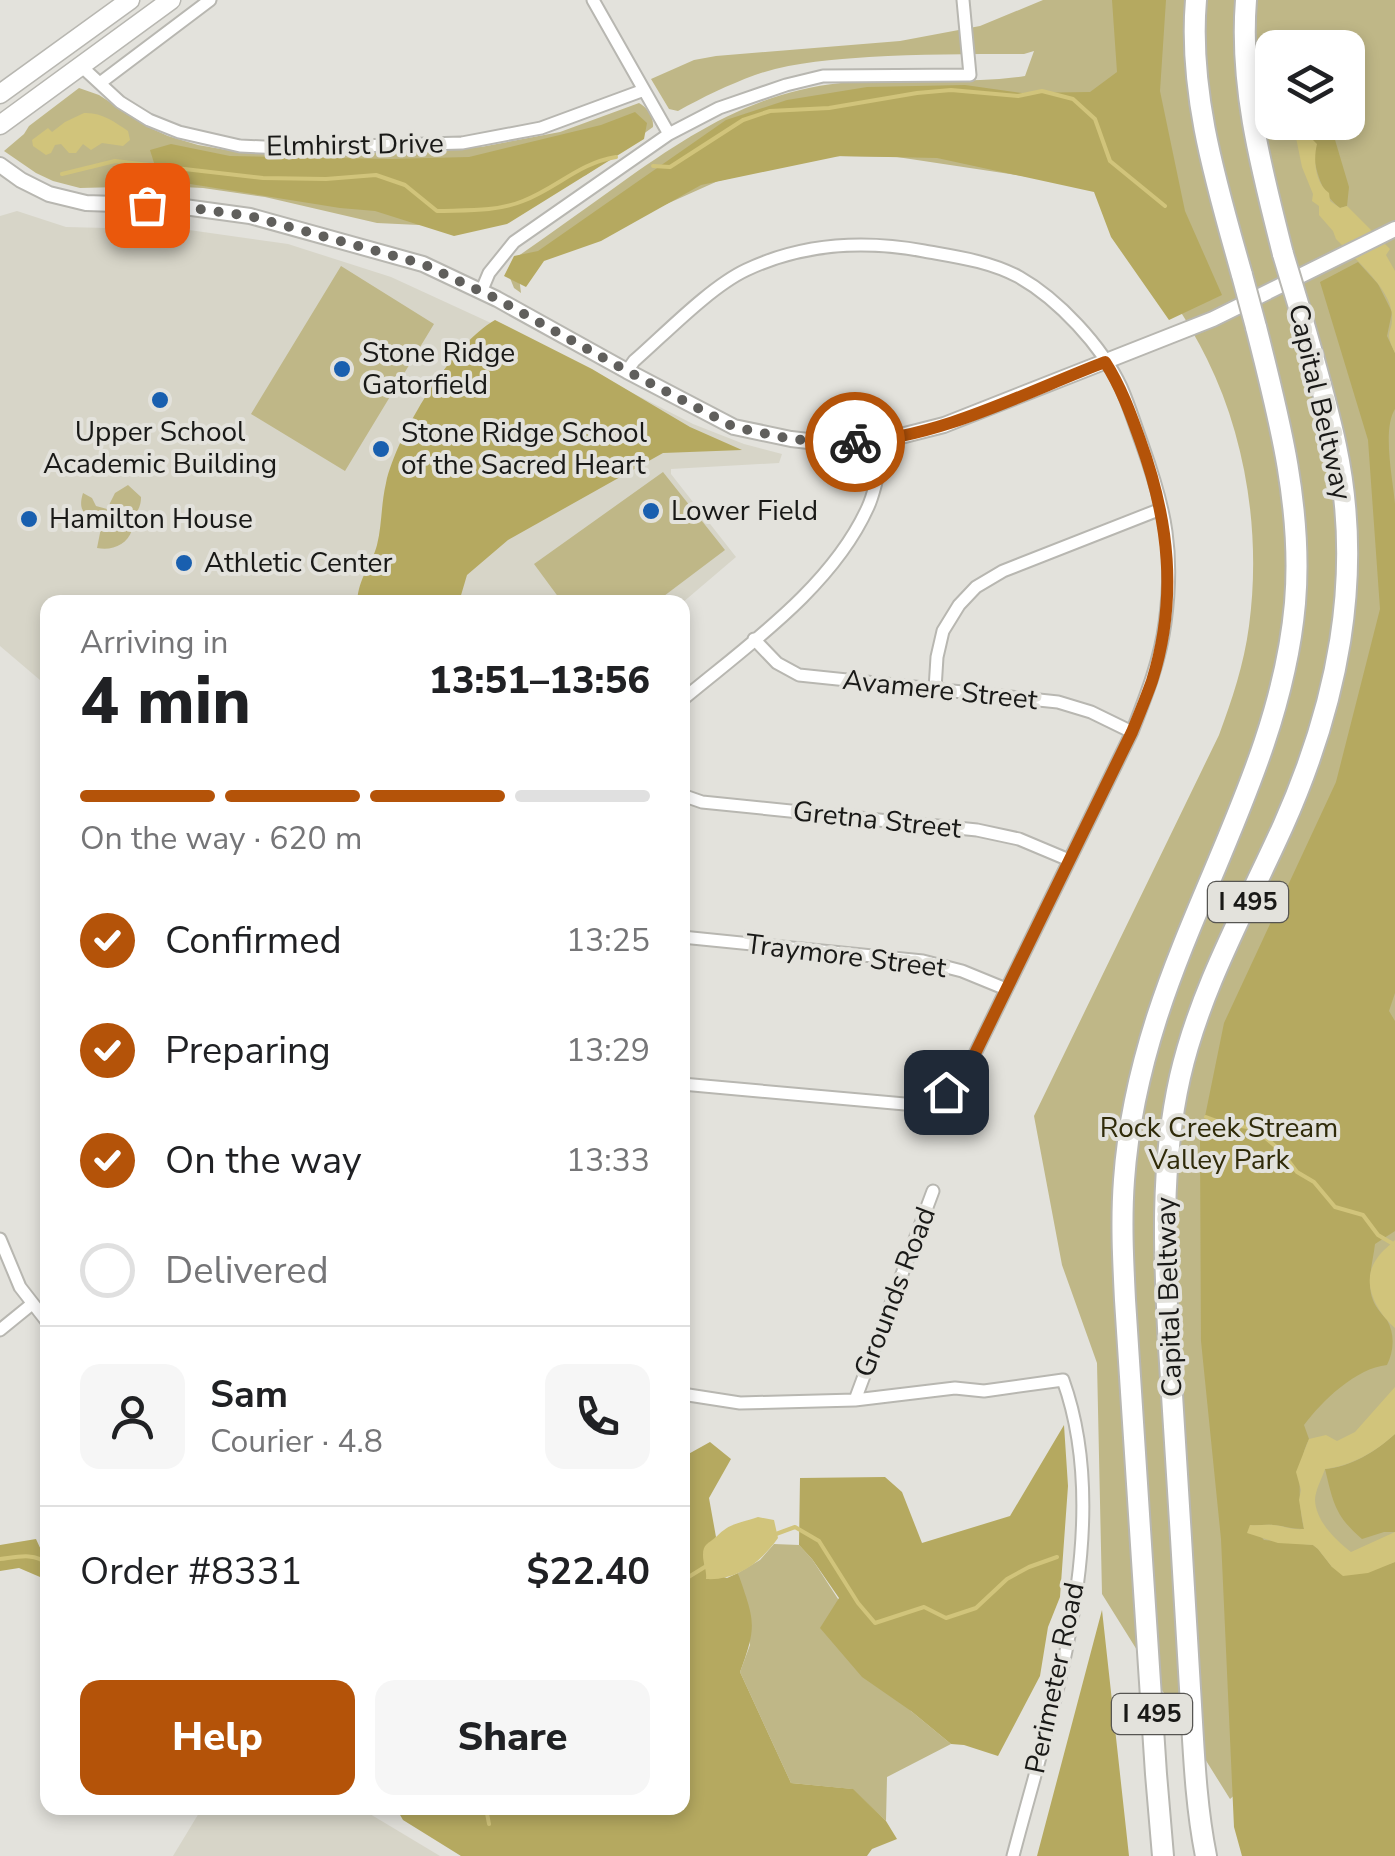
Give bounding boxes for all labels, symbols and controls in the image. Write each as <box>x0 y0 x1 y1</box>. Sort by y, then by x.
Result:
map controls <box>1255 30 1365 140</box>
button: layers <box>1255 30 1365 140</box>
street label: Elmhirst Drive <box>266 124 444 166</box>
pin <box>105 163 190 248</box>
icon: bag <box>120 178 175 233</box>
street label: Capital Beltway <box>1279 300 1361 504</box>
place label: Stone Ridge Gatorfield <box>362 334 515 404</box>
marker: Stone Ridge Gatorfield <box>331 358 353 380</box>
marker: Upper School Academic Building <box>149 389 171 411</box>
courier <box>805 392 905 492</box>
place label: Upper School Academic Building <box>43 413 277 483</box>
place label: Stone Ridge School of the Sacred Heart <box>401 414 648 484</box>
icon: bike <box>828 415 883 470</box>
marker: Stone Ridge School of the Sacred Heart <box>370 438 392 460</box>
place label: Lower Field <box>671 492 818 530</box>
place label: Hamilton House <box>49 500 253 538</box>
marker: Lower Field <box>640 500 662 522</box>
marker: Hamilton House <box>18 508 40 530</box>
place label: Athletic Center <box>204 544 393 582</box>
marker: Athletic Center <box>173 552 195 574</box>
text: Arriving in <box>80 621 228 664</box>
text: 13:51–13:56 <box>429 655 650 706</box>
text: 4 min <box>80 657 251 746</box>
street label: Avamere Street <box>841 661 1040 719</box>
street label: Gretna Street <box>791 792 963 848</box>
text: On the way · 620 m <box>80 817 362 860</box>
road number: I 495 <box>1208 882 1288 922</box>
icon: check <box>80 913 135 968</box>
text: Confirmed <box>165 915 342 966</box>
text: 13:25 <box>566 919 650 962</box>
street label: Traymore Street <box>744 925 949 987</box>
icon: check <box>80 1023 135 1078</box>
text: Preparing <box>165 1025 331 1076</box>
text: 13:29 <box>566 1029 650 1072</box>
pin <box>904 1050 989 1135</box>
icon: home <box>919 1065 974 1120</box>
park label: Rock Creek Stream Valley Park <box>1100 1109 1338 1179</box>
icon: check <box>80 1133 135 1188</box>
text: On the way <box>165 1135 361 1186</box>
text: 13:33 <box>566 1139 650 1182</box>
street label: Capital Beltway <box>1146 1196 1191 1398</box>
street label: Grounds Road <box>845 1201 945 1383</box>
text: Delivered <box>165 1245 329 1296</box>
button: person <box>80 1364 185 1469</box>
button: phone <box>545 1364 650 1469</box>
text: Sam <box>210 1369 288 1420</box>
text: Courier · 4.8 <box>210 1420 383 1463</box>
text: Order #8331 <box>80 1546 302 1597</box>
text: $22.40 <box>527 1546 650 1597</box>
street label: Perimeter Road <box>1016 1579 1094 1777</box>
button: Help <box>80 1680 355 1795</box>
button: Share <box>375 1680 650 1795</box>
road number: I 495 <box>1112 1694 1192 1734</box>

